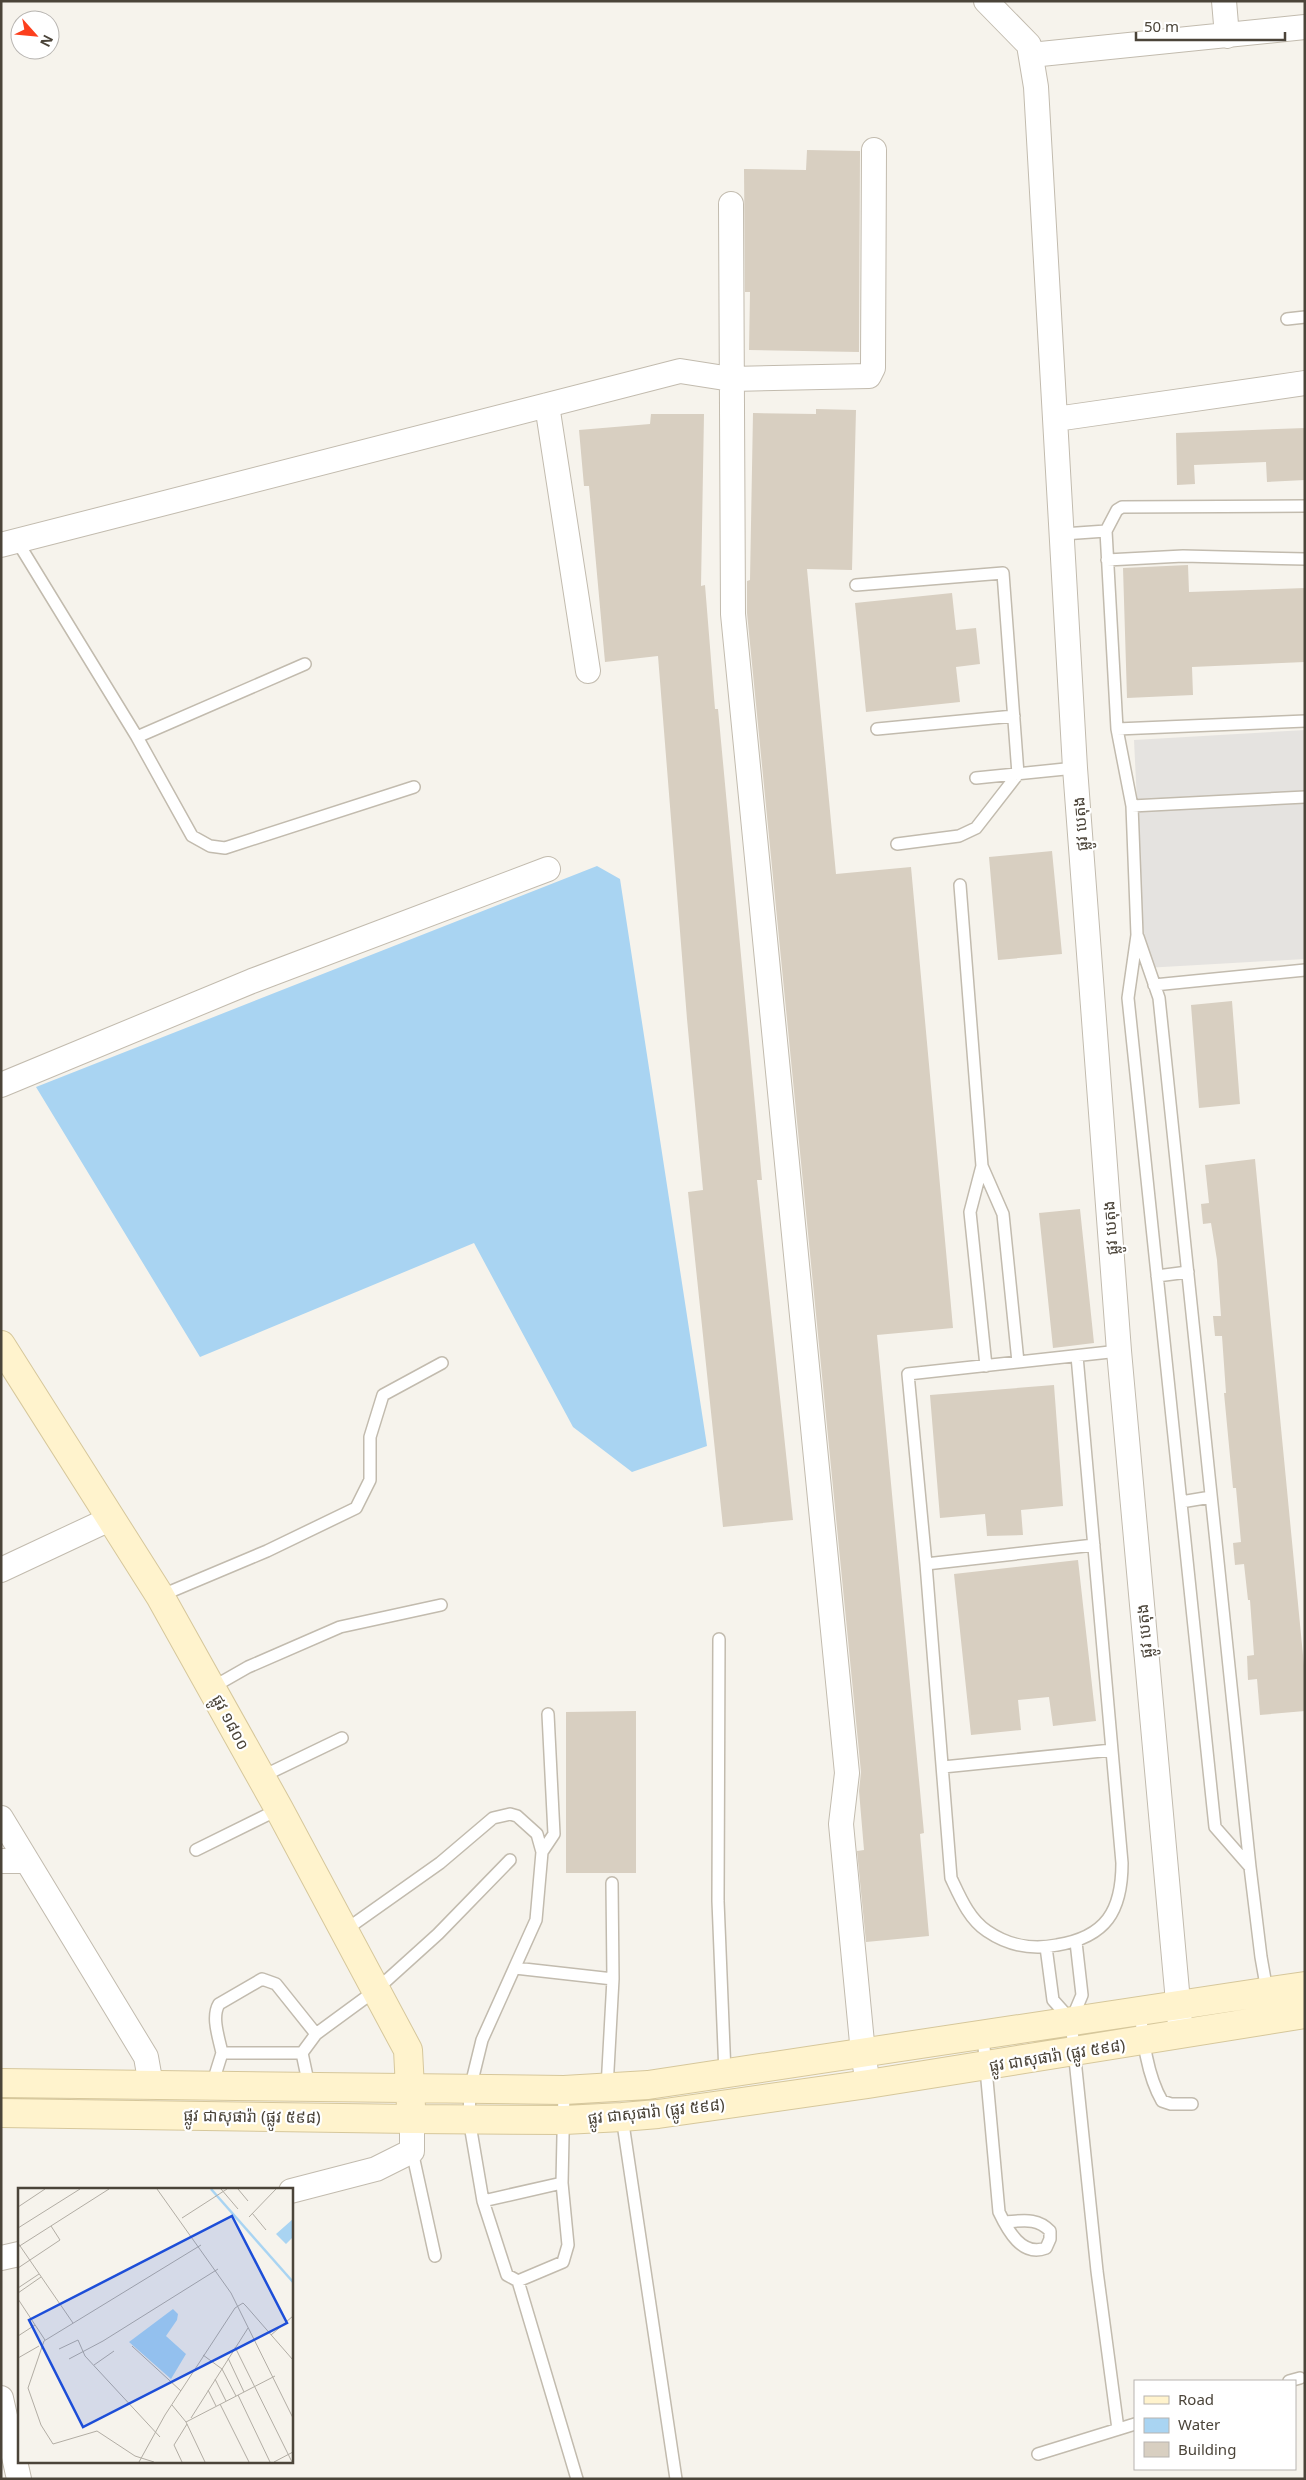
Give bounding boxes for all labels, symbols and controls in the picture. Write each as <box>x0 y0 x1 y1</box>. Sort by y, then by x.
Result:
north arrow <box>10 10 60 60</box>
scale bar <box>1136 10 1285 42</box>
text: 50 m <box>1144 16 1179 36</box>
text: N <box>36 32 58 51</box>
street label: ផ្លូវ បេតុង <box>1067 796 1097 852</box>
street label: ផ្លូវ បេតុង <box>1097 1200 1127 1256</box>
street label: ផ្លូវ បេតុង <box>1131 1603 1161 1659</box>
street label: ផ្លូវ ១៨០០ <box>204 1690 255 1755</box>
street label: ផ្លូវ ជាសុផារ៉ា (ផ្លូវ ៥៩៨) <box>987 2033 1127 2080</box>
street label: ផ្លូវ ជាសុផារ៉ា (ផ្លូវ ៥៩៨) <box>586 2093 726 2133</box>
street label: ផ្លូវ ជាសុផារ៉ា (ផ្លូវ ៥៩៨) <box>183 2104 321 2132</box>
inset map <box>18 2188 292 2462</box>
legend <box>1134 2380 1296 2470</box>
text: Road <box>1178 2389 1214 2409</box>
text: Water <box>1178 2414 1220 2434</box>
text: Building <box>1178 2439 1236 2459</box>

